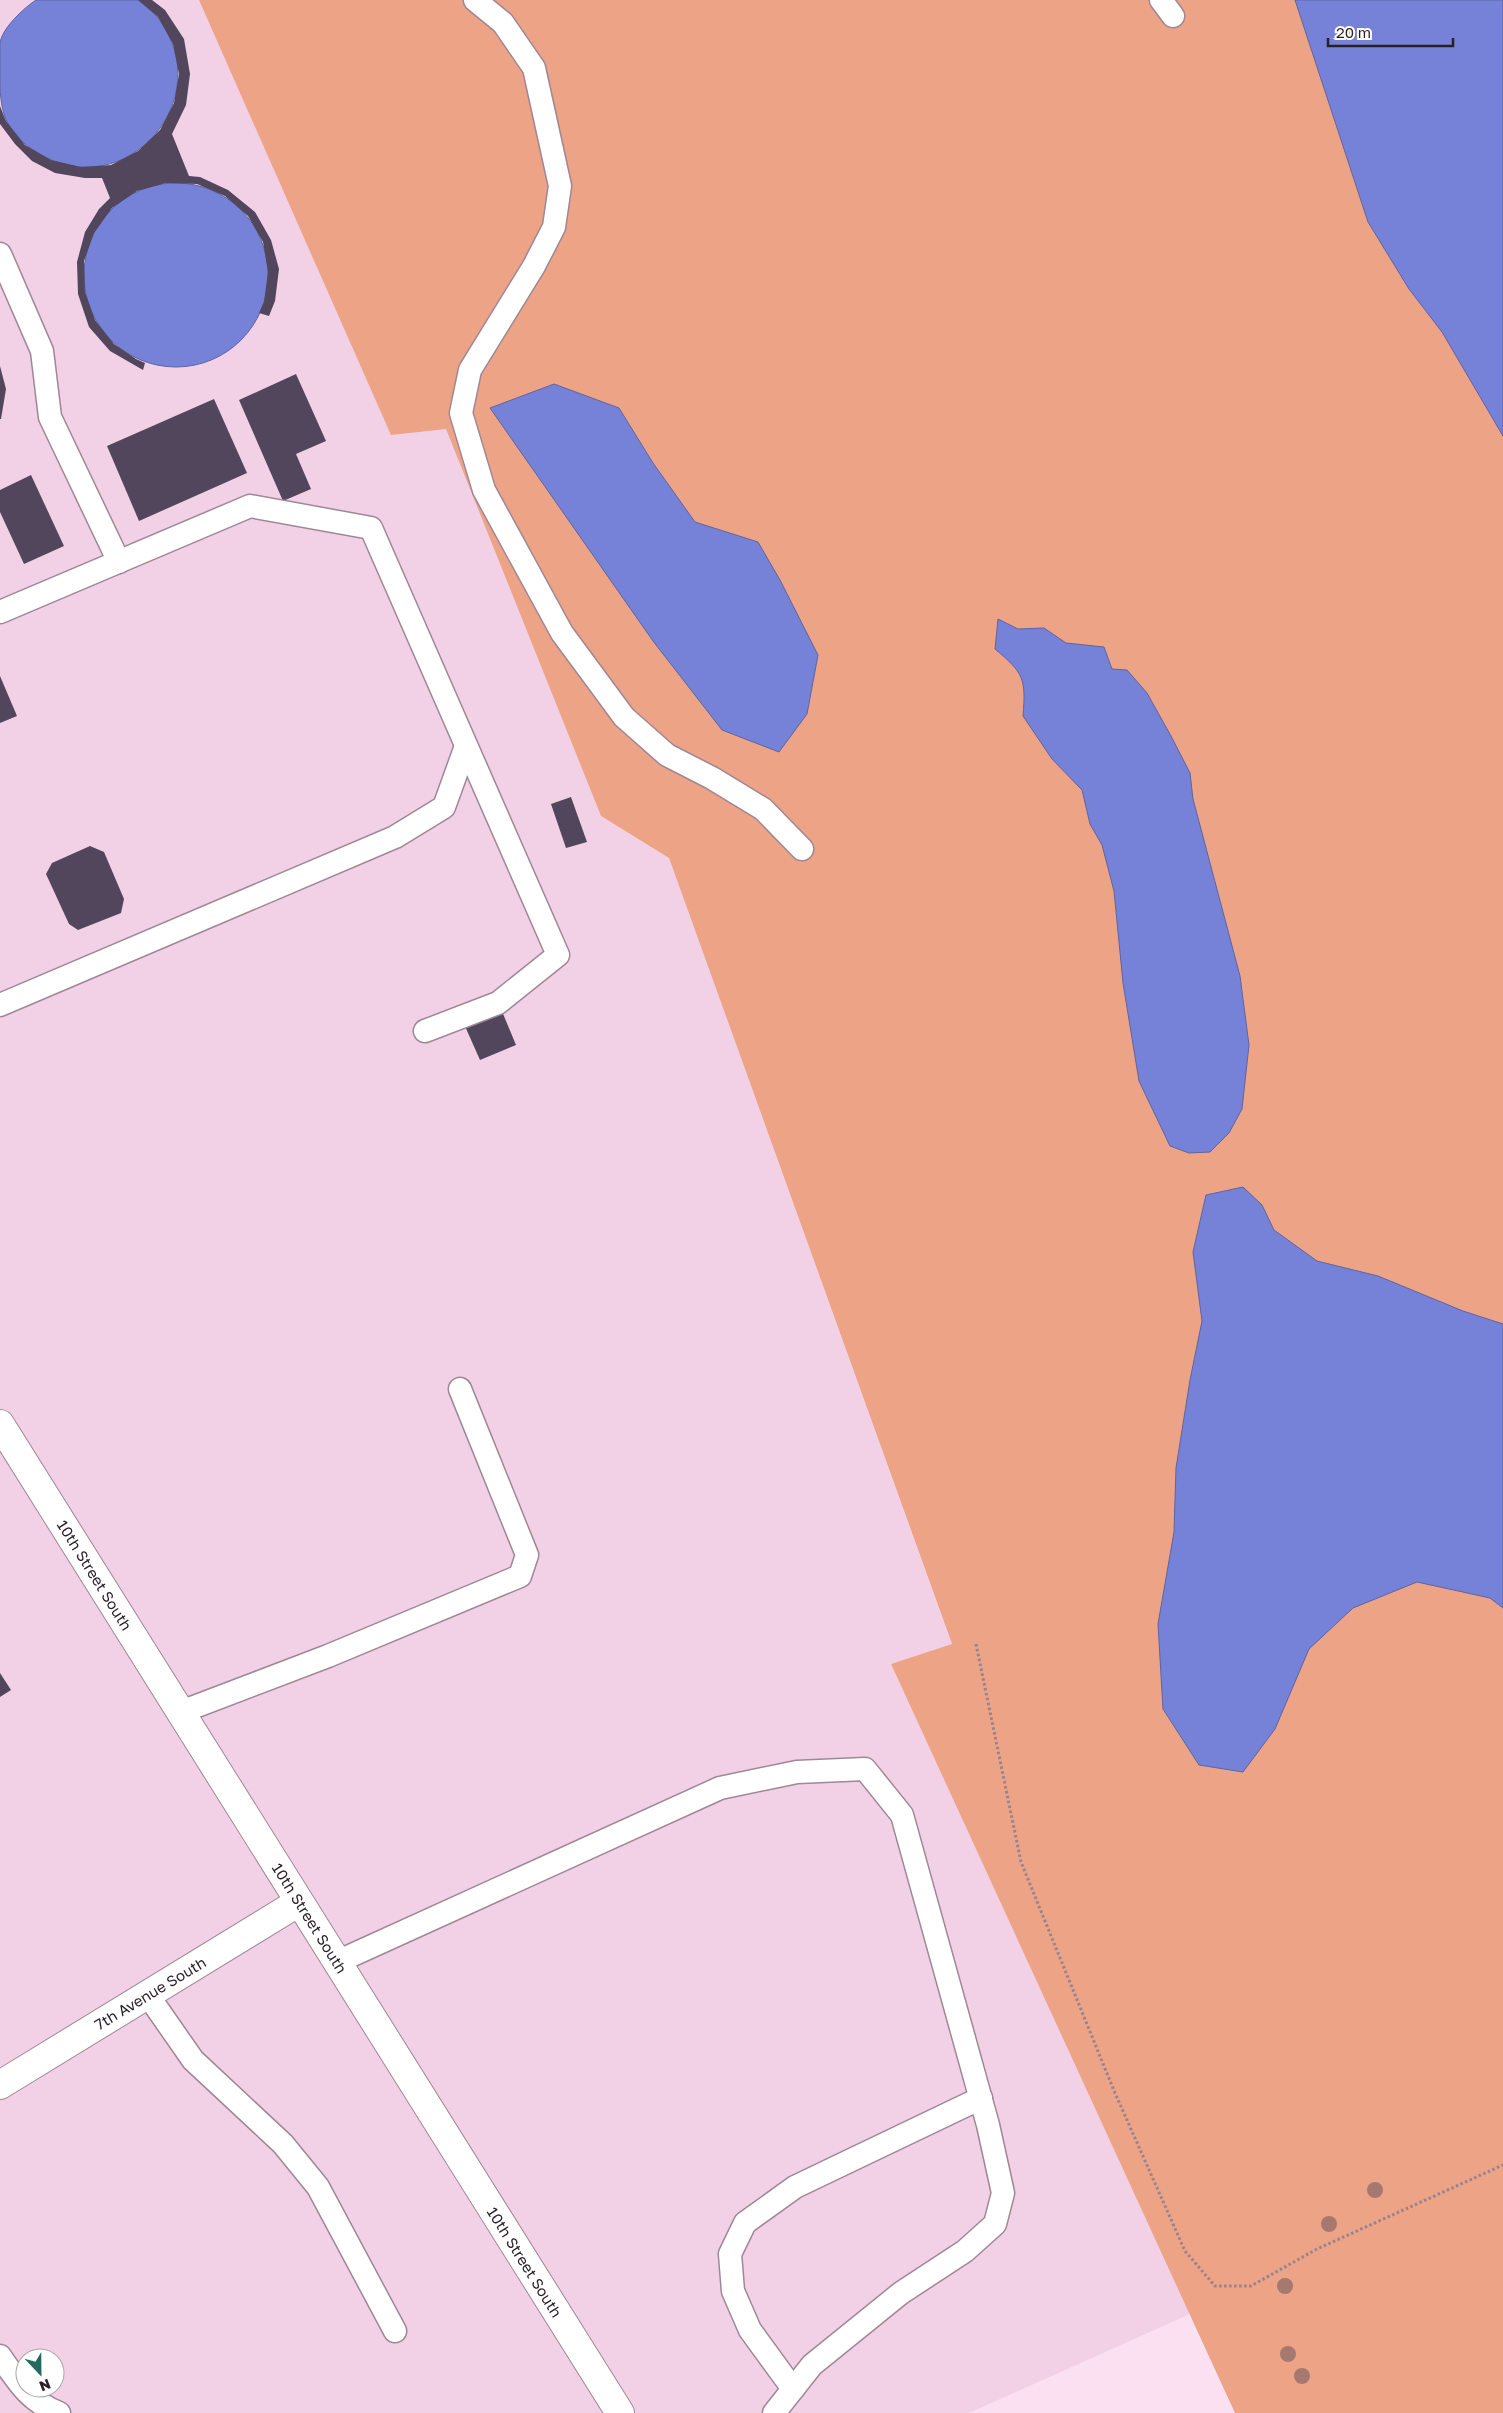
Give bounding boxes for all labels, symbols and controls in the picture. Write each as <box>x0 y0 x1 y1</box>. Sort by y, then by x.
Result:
scale bar <box>1328 15 1453 47</box>
text: 20 m <box>1336 23 1371 41</box>
street label: 10th Street South <box>54 1517 136 1633</box>
street label: 10th Street South <box>269 1860 351 1976</box>
street label: 7th Avenue South <box>91 1953 209 2033</box>
street label: 10th Street South <box>484 2204 566 2320</box>
north arrow <box>15 2348 65 2398</box>
text: N <box>37 2376 53 2395</box>

